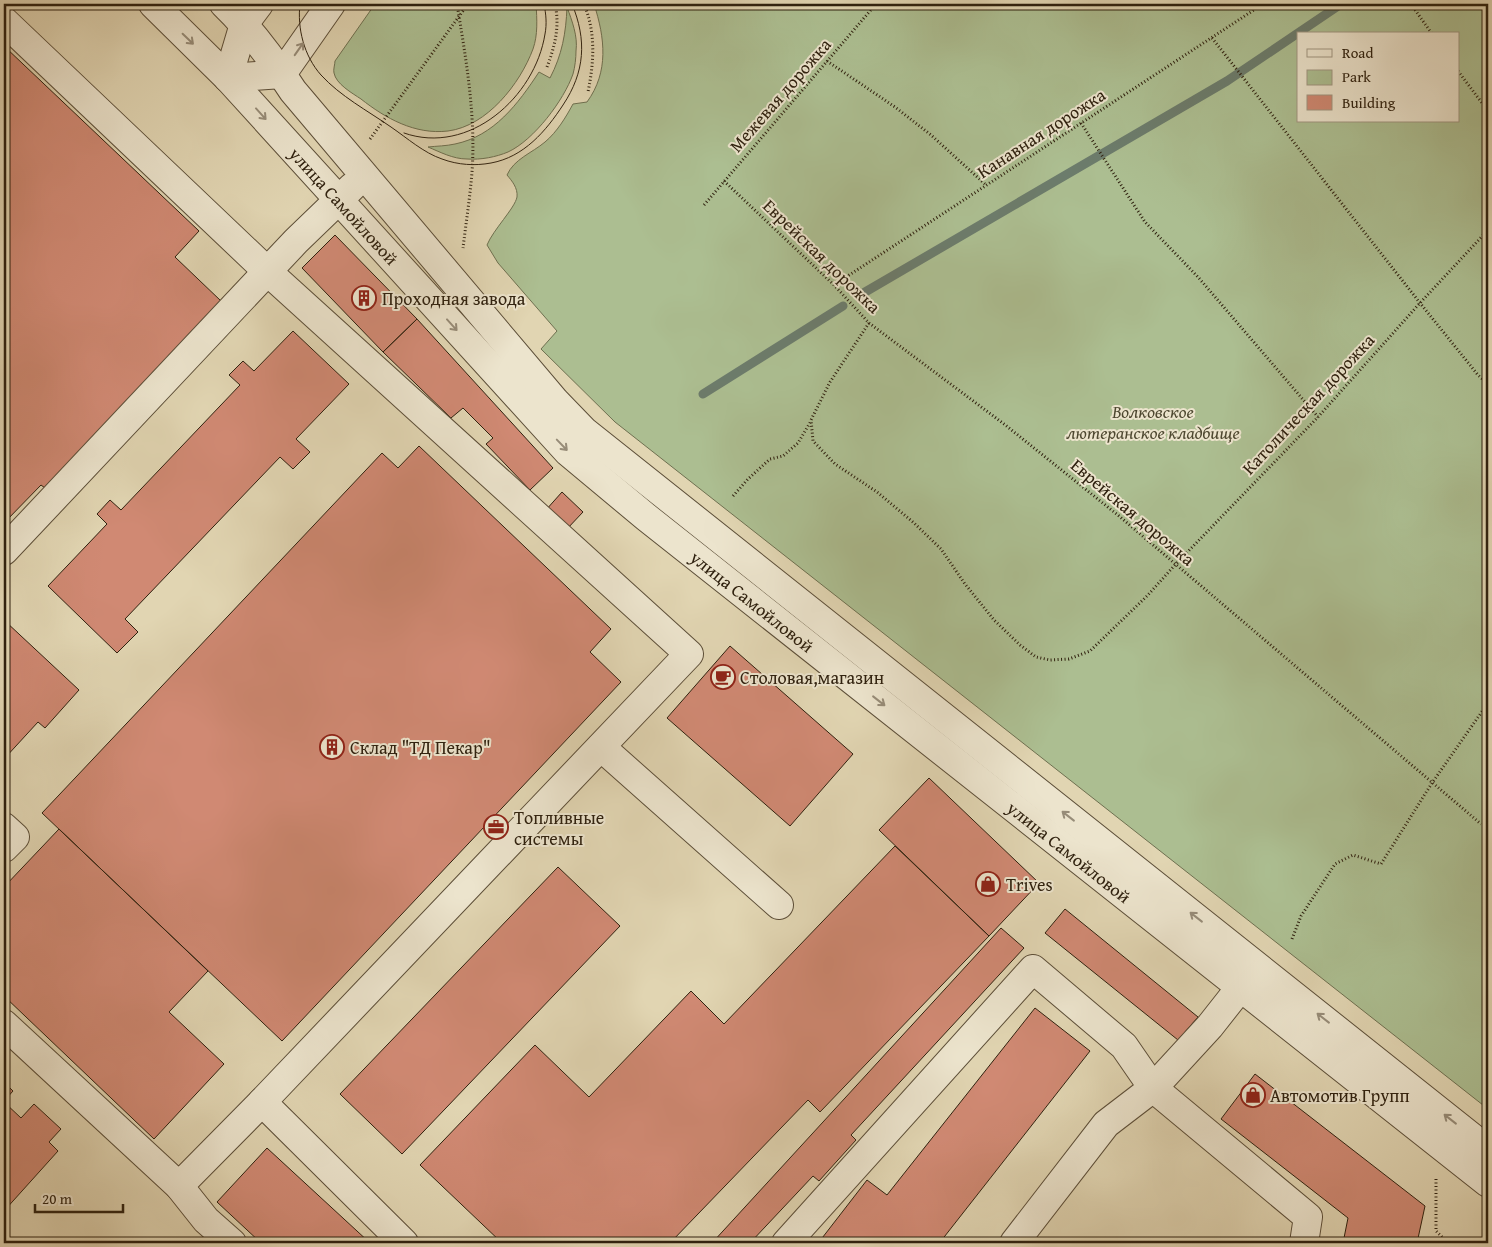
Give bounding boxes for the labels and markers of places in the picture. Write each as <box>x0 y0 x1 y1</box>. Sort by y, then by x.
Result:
building icon: Проходная завода <box>351 285 377 311</box>
place label: Проходная завода <box>382 285 526 312</box>
cafe icon: Столовая,магазин <box>710 664 736 690</box>
place label: Столовая,магазин <box>740 664 884 691</box>
building icon: Склад "ТД Пекар" <box>319 734 345 760</box>
place label: Склад "ТД Пекар" <box>350 734 491 761</box>
place label: Топливные системы <box>514 804 604 852</box>
office icon: Топливные системы <box>483 814 509 840</box>
shop icon: Trives <box>975 871 1001 897</box>
place label: Trives <box>1006 871 1053 898</box>
shop icon: Автомотив Групп <box>1240 1082 1266 1108</box>
place label: Автомотив Групп <box>1270 1082 1410 1109</box>

